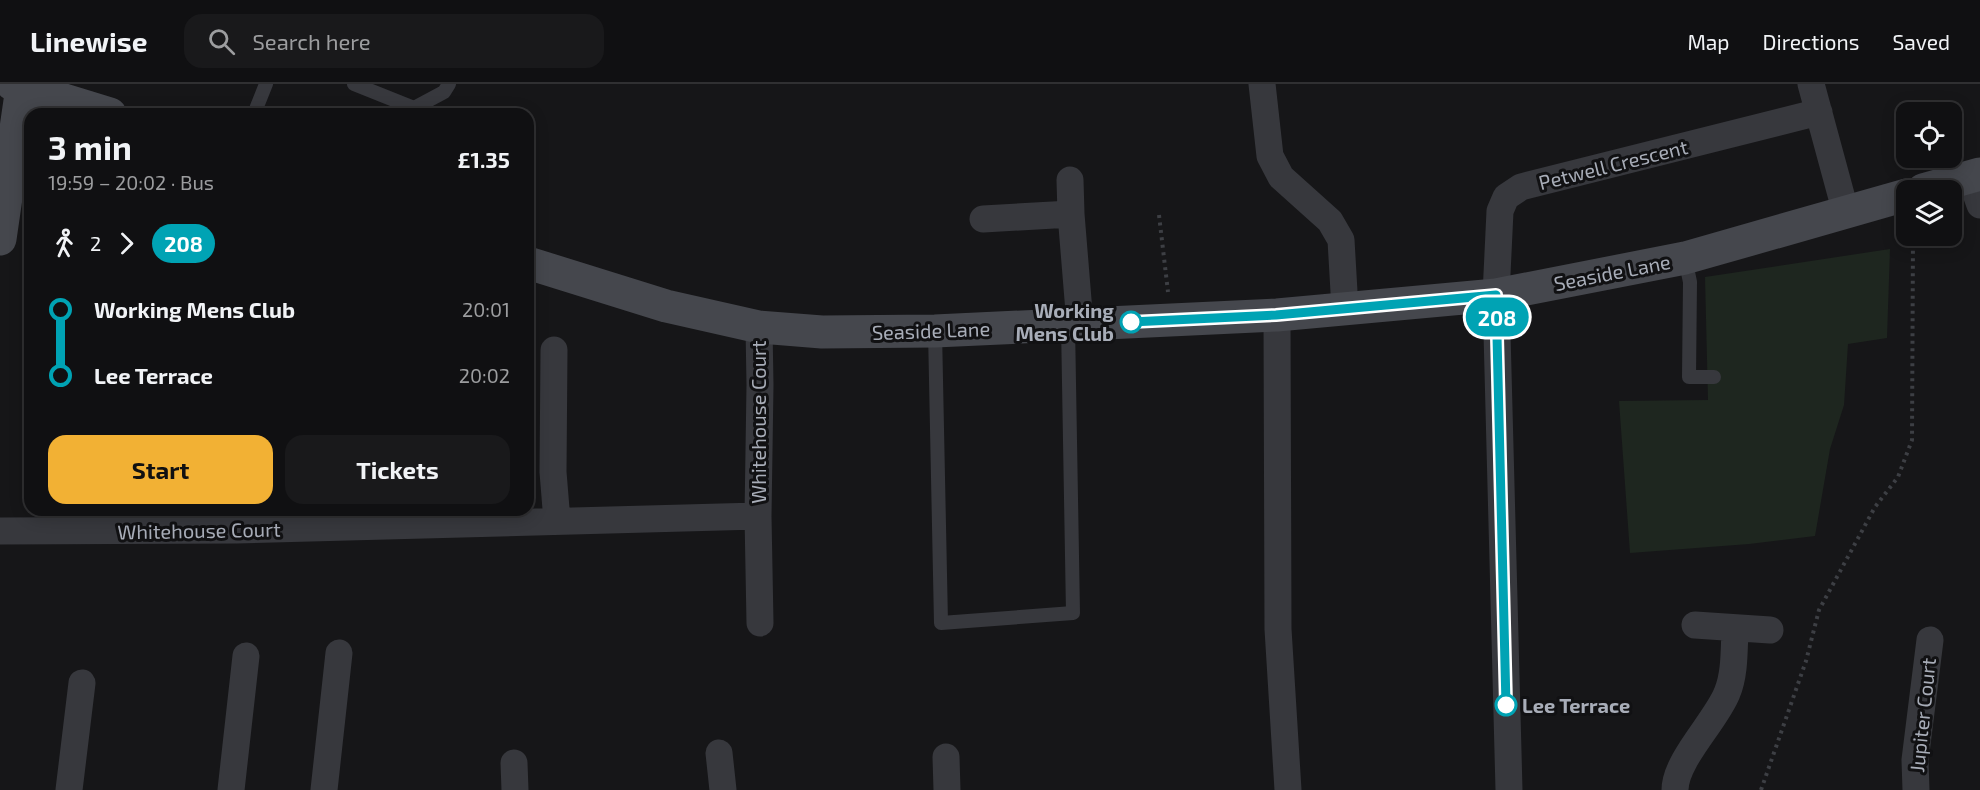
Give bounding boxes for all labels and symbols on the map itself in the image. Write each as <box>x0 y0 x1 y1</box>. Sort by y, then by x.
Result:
street label: Petwell Crescent <box>1536 134 1690 194</box>
street label: Seaside Lane <box>1552 249 1672 295</box>
place label: Working Mens Club <box>1015 298 1114 345</box>
line badge: 208 <box>1462 298 1532 336</box>
marker: Working Mens Club <box>1120 311 1142 333</box>
street label: Seaside Lane <box>871 316 991 344</box>
street label: Whitehouse Court <box>746 340 770 504</box>
street label: Whitehouse Court <box>117 517 281 543</box>
street label: Jupiter Court <box>1904 656 1940 773</box>
place label: Lee Terrace <box>1522 693 1630 717</box>
marker: Lee Terrace <box>1495 694 1517 716</box>

